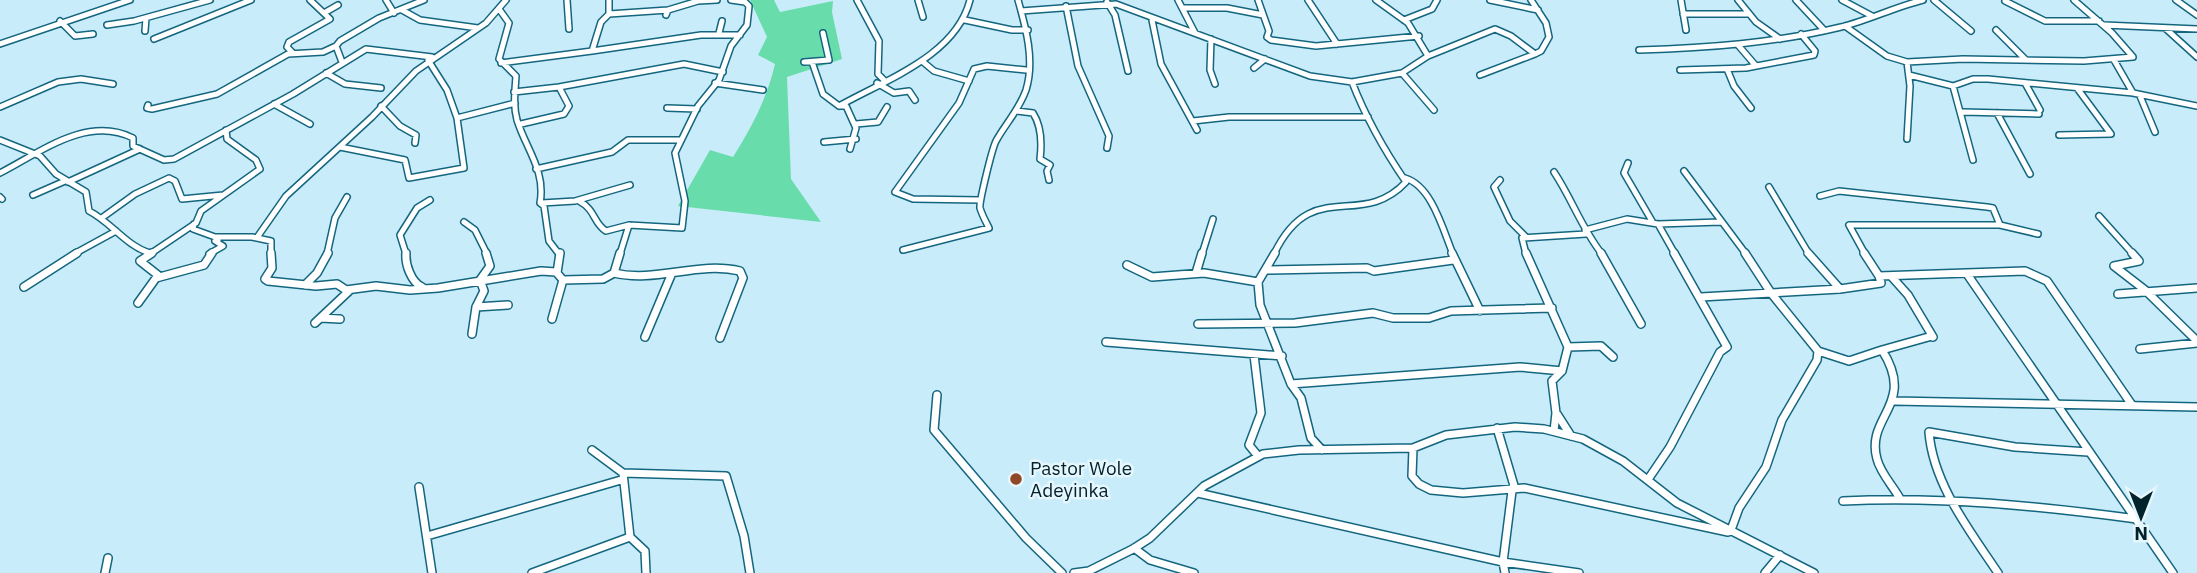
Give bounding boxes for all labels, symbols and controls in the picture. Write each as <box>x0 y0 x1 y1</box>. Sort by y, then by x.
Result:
place label: Pastor Wole Adeyinka <box>1030 456 1132 502</box>
marker: Pastor Wole Adeyinka <box>1008 471 1024 487</box>
north arrow <box>2106 482 2176 552</box>
text: N <box>2134 522 2148 546</box>

